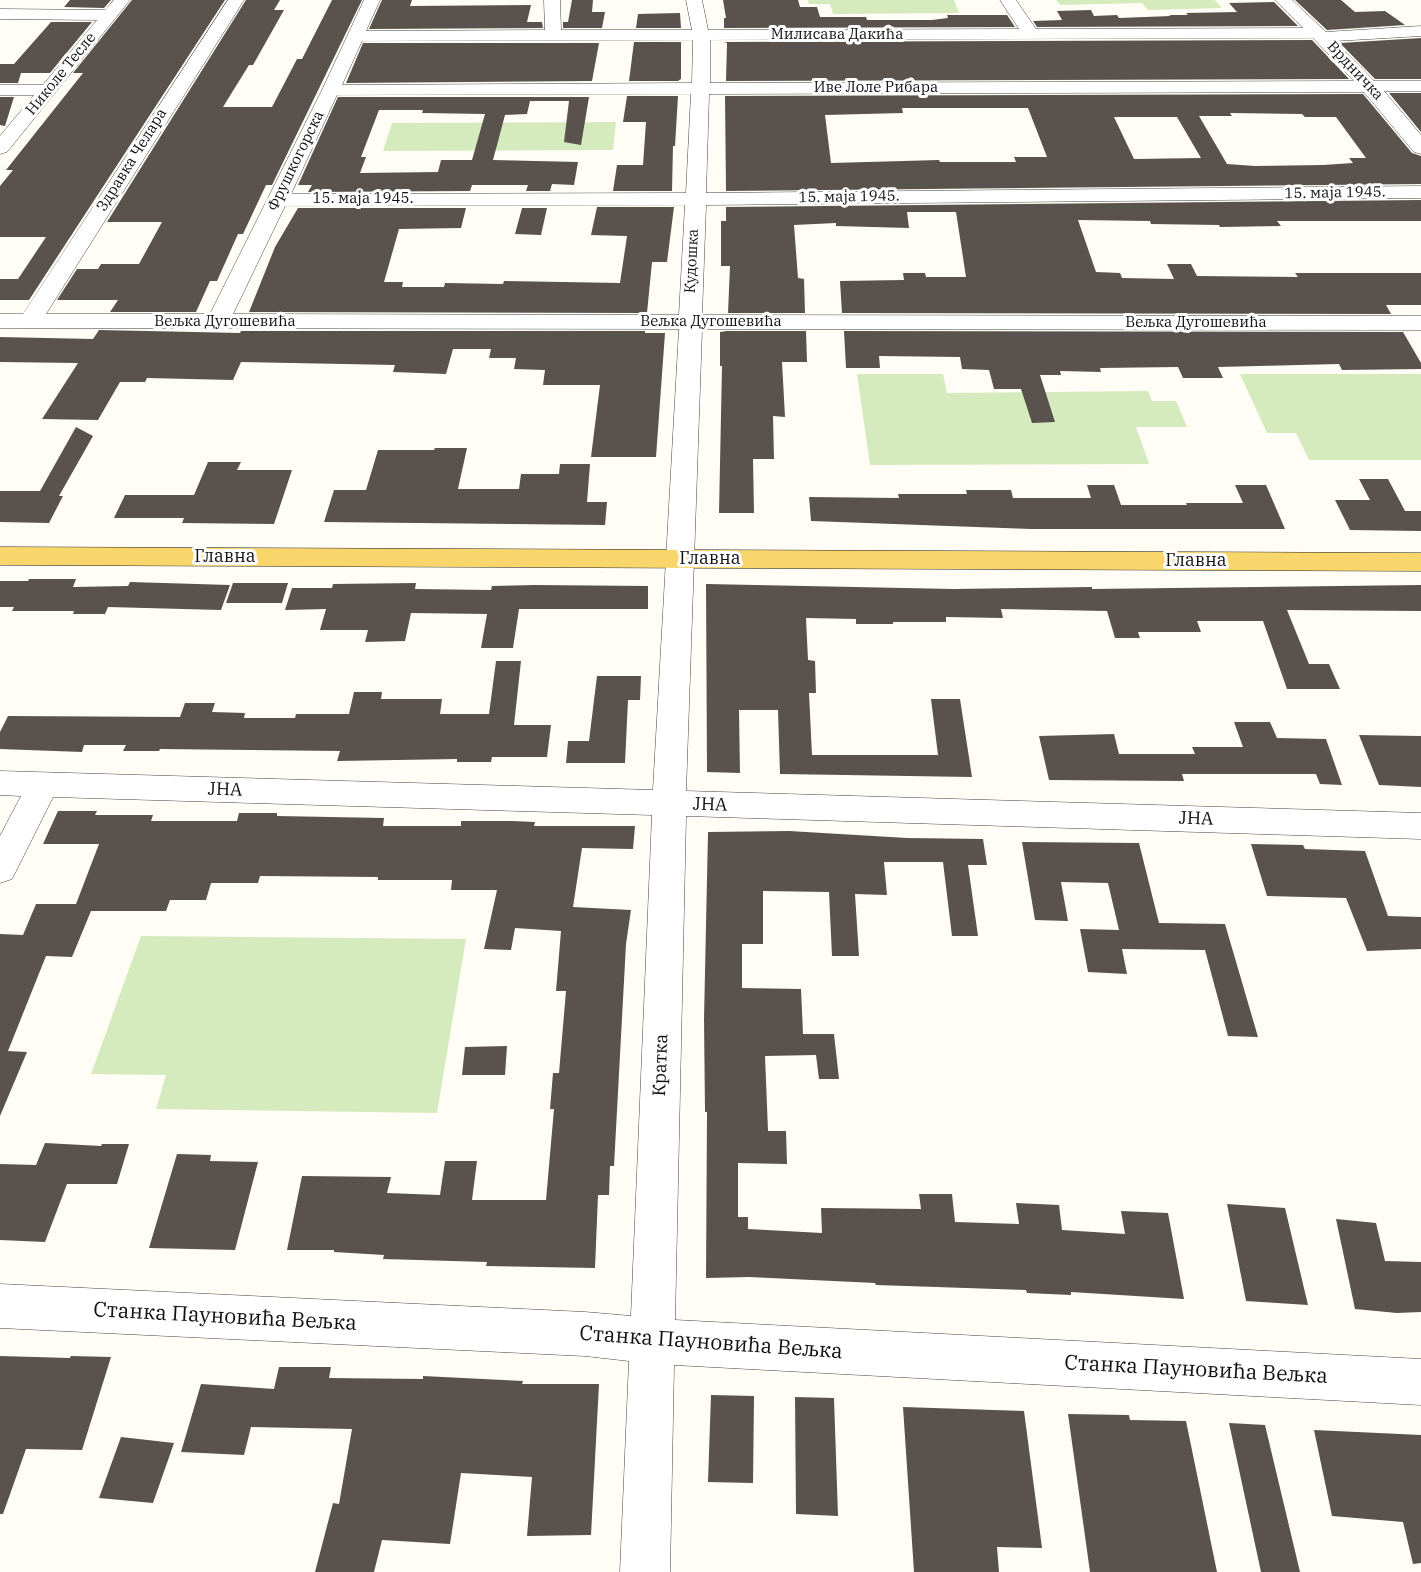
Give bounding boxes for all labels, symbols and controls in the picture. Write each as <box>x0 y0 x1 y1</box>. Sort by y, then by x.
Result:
street label: Милисава Дакића <box>771 26 903 44</box>
street label: Николе Тесле <box>22 29 100 119</box>
street label: Врдничка <box>1323 38 1387 104</box>
street label: Иве Лоле Рибара <box>814 79 938 97</box>
street label: Здравка Челара <box>93 105 171 215</box>
street label: Фрушкогорска <box>264 108 328 214</box>
street label: 15. маја 1945. <box>1284 183 1386 203</box>
street label: 15. маја 1945. <box>798 187 900 207</box>
street label: 15. маја 1945. <box>312 190 414 208</box>
street label: Кудошка <box>681 228 703 294</box>
street label: Вељка Дугошевића <box>154 313 296 331</box>
street label: Вељка Дугошевића <box>640 313 782 331</box>
street label: Вељка Дугошевића <box>1125 314 1267 332</box>
street label: Главна <box>194 546 256 568</box>
street label: Главна <box>679 548 741 570</box>
street label: Главна <box>1165 550 1227 572</box>
street label: ЈНА <box>207 779 243 801</box>
street label: ЈНА <box>692 794 728 816</box>
street label: ЈНА <box>1178 808 1214 830</box>
street label: Кратка <box>649 1033 673 1097</box>
street label: Станка Пауновића Вељка <box>93 1298 357 1336</box>
street label: Станка Пауновића Вељка <box>579 1321 843 1365</box>
street label: Станка Пауновића Вељка <box>1064 1351 1328 1389</box>

